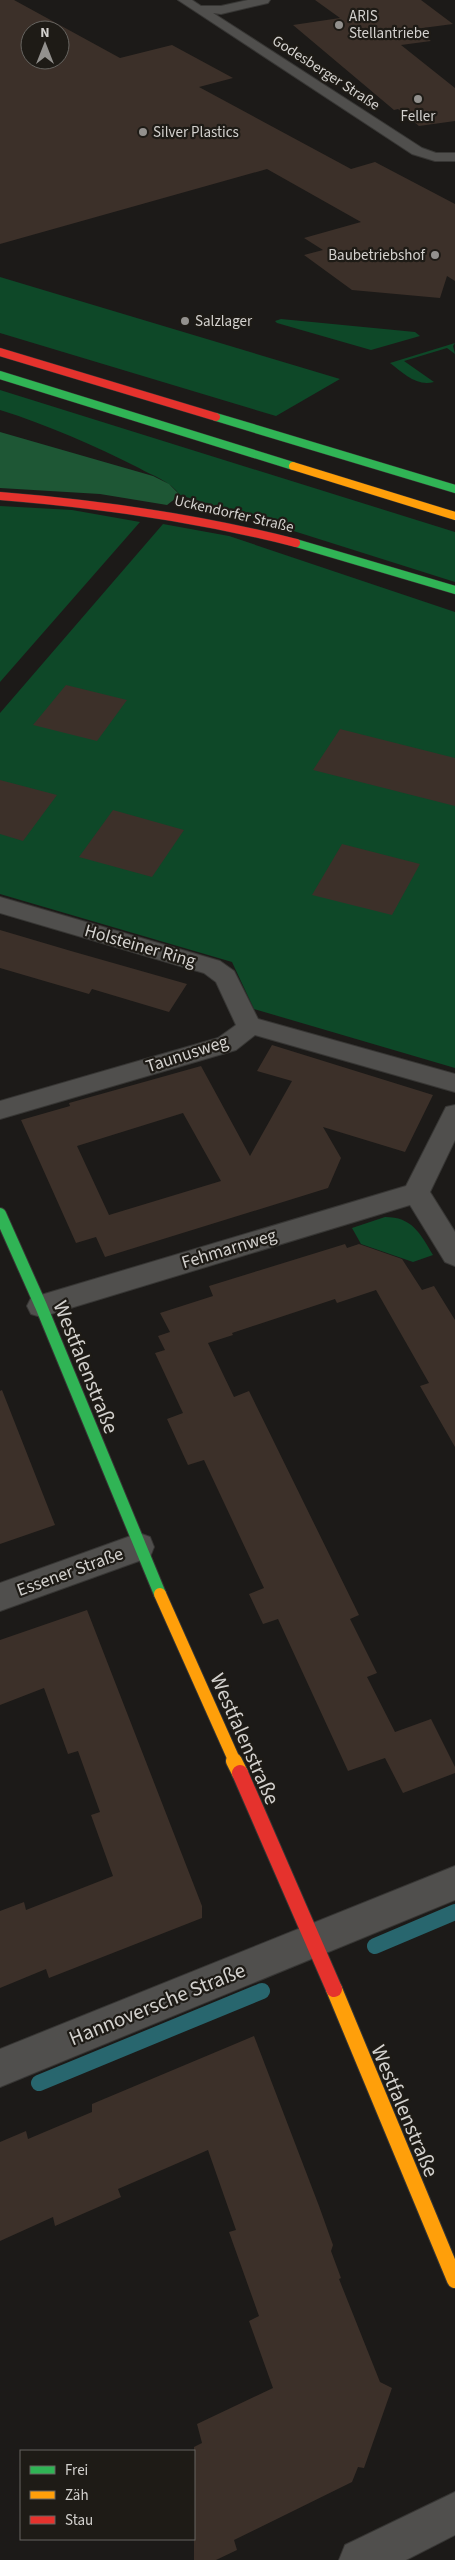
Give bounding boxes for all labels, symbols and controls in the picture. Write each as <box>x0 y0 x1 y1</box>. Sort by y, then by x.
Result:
place label: ARIS Stellantriebe <box>349 6 430 44</box>
marker: ARIS Stellantriebe <box>333 19 345 31</box>
north arrow <box>20 20 70 70</box>
text: N <box>40 23 50 43</box>
street label: Godesberger Straße <box>268 30 384 116</box>
marker: Feller <box>412 93 424 105</box>
place label: Feller <box>401 106 436 127</box>
place label: Silver Plastics <box>153 122 239 143</box>
marker: Silver Plastics <box>137 126 149 138</box>
place label: Baubetriebshof <box>328 245 426 266</box>
marker: Baubetriebshof <box>429 249 441 261</box>
place label: Salzlager <box>195 311 253 332</box>
marker: Salzlager <box>179 315 191 327</box>
street label: Uckendorfer Straße <box>172 490 296 538</box>
street label: Holsteiner Ring <box>81 918 199 974</box>
street label: Taunusweg <box>143 1029 231 1079</box>
street label: Fehmarnweg <box>178 1223 280 1275</box>
street label: Westfalenstraße <box>46 1296 126 1438</box>
street label: Essener Straße <box>13 1541 127 1603</box>
street label: Westfalenstraße <box>203 1668 287 1810</box>
street label: Hannoversche Straße <box>64 1955 250 2053</box>
street label: Westfalenstraße <box>364 2040 446 2182</box>
legend <box>20 2450 195 2540</box>
text: Frei <box>65 2460 88 2481</box>
text: Zäh <box>65 2485 89 2506</box>
text: Stau <box>65 2510 93 2531</box>

